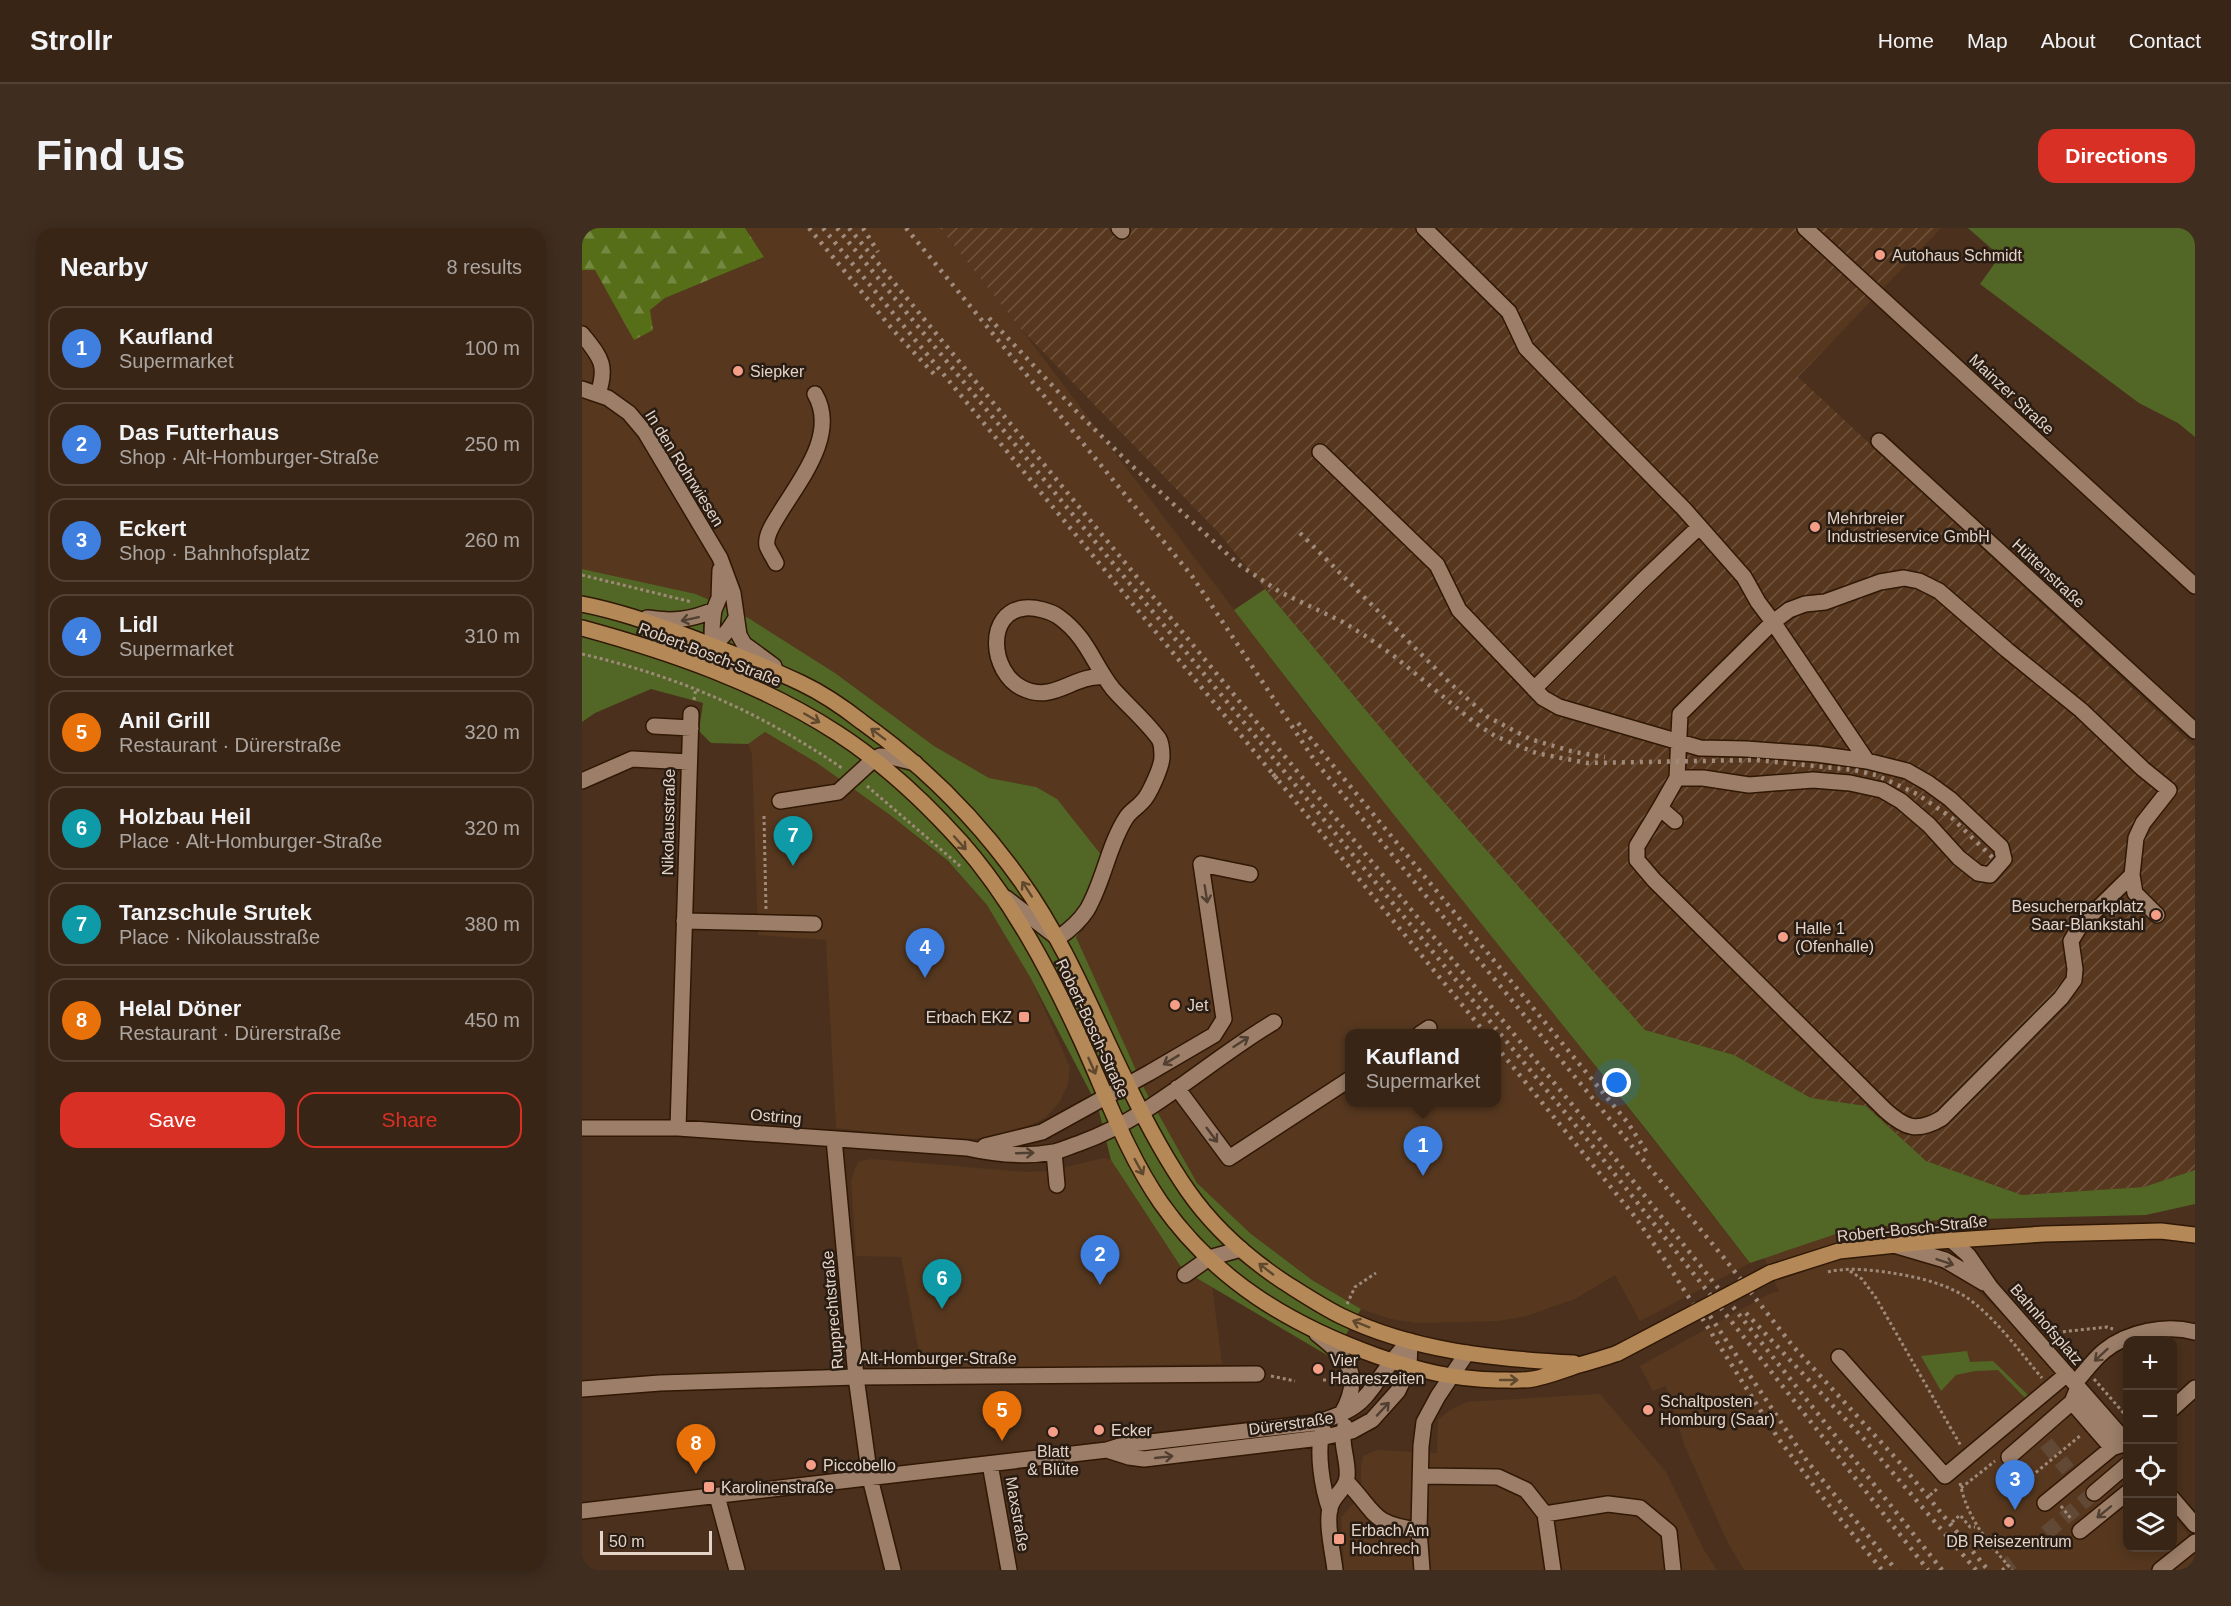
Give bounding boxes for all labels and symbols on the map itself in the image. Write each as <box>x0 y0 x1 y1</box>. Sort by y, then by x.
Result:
place label: Autohaus Schmidt <box>1892 247 2022 264</box>
marker: Autohaus Schmidt <box>1873 248 1887 262</box>
street label: Mainzer Straße <box>1966 351 2058 438</box>
place label: Siepker <box>750 363 805 380</box>
marker: Siepker <box>731 364 745 378</box>
street label: In den Rohrwiesen <box>642 407 727 529</box>
place label: Mehrbreier Industrieservice GmbH <box>1827 510 1990 545</box>
marker: Mehrbreier Industrieservice GmbH <box>1808 520 1822 534</box>
street label: Hüttenstraße <box>2009 536 2088 611</box>
one-way arrow <box>681 613 700 625</box>
street label: Robert-Bosch-Straße <box>636 619 784 690</box>
one-way arrow <box>803 712 820 724</box>
one-way arrow <box>871 727 887 740</box>
street label: Nikolausstraße <box>659 768 678 876</box>
pin: 7 <box>774 816 812 866</box>
one-way arrow <box>953 835 967 850</box>
one-way arrow <box>1020 881 1032 898</box>
one-way arrow <box>1201 883 1212 903</box>
place label: Besucherparkplatz Saar-Blankstahl <box>2011 898 2144 933</box>
marker: Besucherparkplatz Saar-Blankstahl <box>2149 908 2163 922</box>
place label: Halle 1 (Ofenhalle) <box>1795 920 1874 955</box>
pin: 4 <box>906 928 944 978</box>
marker: Halle 1 (Ofenhalle) <box>1776 930 1790 944</box>
street label: Robert-Bosch-Straße <box>1053 956 1132 1100</box>
place label: Jet <box>1187 997 1209 1014</box>
marker: Jet <box>1168 998 1182 1012</box>
place label: Erbach EKZ <box>926 1009 1012 1026</box>
marker: Erbach EKZ <box>1017 1010 1031 1024</box>
one-way arrow <box>1233 1035 1250 1048</box>
one-way arrow <box>1163 1054 1180 1066</box>
one-way arrow <box>1087 1056 1098 1074</box>
your location <box>1602 1068 1631 1097</box>
street label: Ostring <box>750 1106 802 1127</box>
one-way arrow <box>1206 1126 1218 1142</box>
pin: 1 <box>1404 1126 1442 1176</box>
one-way arrow <box>1015 1147 1035 1159</box>
one-way arrow <box>1133 1158 1145 1175</box>
street label: Robert-Bosch-Straße <box>1836 1212 1988 1245</box>
pin: 2 <box>1080 1236 1120 1285</box>
street label: Rupprechtstraße <box>819 1250 846 1370</box>
one-way arrow <box>1935 1257 1954 1268</box>
pin: 6 <box>922 1260 962 1309</box>
one-way arrow <box>1258 1263 1274 1276</box>
street label: Bahnhofsplatz <box>2007 1280 2086 1368</box>
one-way arrow <box>1352 1318 1371 1329</box>
one-way arrow <box>2094 1348 2109 1362</box>
street label: Alt-Homburger-Straße <box>859 1350 1017 1367</box>
place label: Vier Haareszeiten <box>1330 1352 1424 1387</box>
marker: Vier Haareszeiten <box>1311 1362 1325 1376</box>
one-way arrow <box>1498 1374 1518 1386</box>
pin: 5 <box>982 1392 1022 1441</box>
place label: Schaltposten Homburg (Saar) <box>1660 1393 1775 1428</box>
one-way arrow <box>1376 1401 1390 1416</box>
marker: Schaltposten Homburg (Saar) <box>1641 1403 1655 1417</box>
street label: Dürerstraße <box>1248 1409 1335 1438</box>
place label: Ecker <box>1111 1422 1153 1439</box>
marker: Ecker <box>1092 1423 1106 1437</box>
pin: 8 <box>676 1424 716 1474</box>
marker: Blatt & Blüte <box>1046 1425 1060 1439</box>
place label: Blatt & Blüte <box>1027 1443 1079 1478</box>
one-way arrow <box>1154 1451 1174 1462</box>
place label: Piccobello <box>823 1457 896 1474</box>
marker: Piccobello <box>804 1458 818 1472</box>
pin: 3 <box>1996 1460 2034 1510</box>
street label: Maxstraße <box>1003 1475 1032 1553</box>
place label: Karolinenstraße <box>721 1479 834 1496</box>
marker: Karolinenstraße <box>702 1480 716 1494</box>
one-way arrow <box>2096 1505 2112 1518</box>
marker: DB Reisezentrum <box>2002 1515 2016 1529</box>
place label: Erbach Am Hochrech <box>1351 1522 1429 1557</box>
scale bar <box>600 1528 712 1556</box>
marker: Erbach Am Hochrech <box>1332 1532 1346 1546</box>
place label: DB Reisezentrum <box>1946 1533 2072 1550</box>

